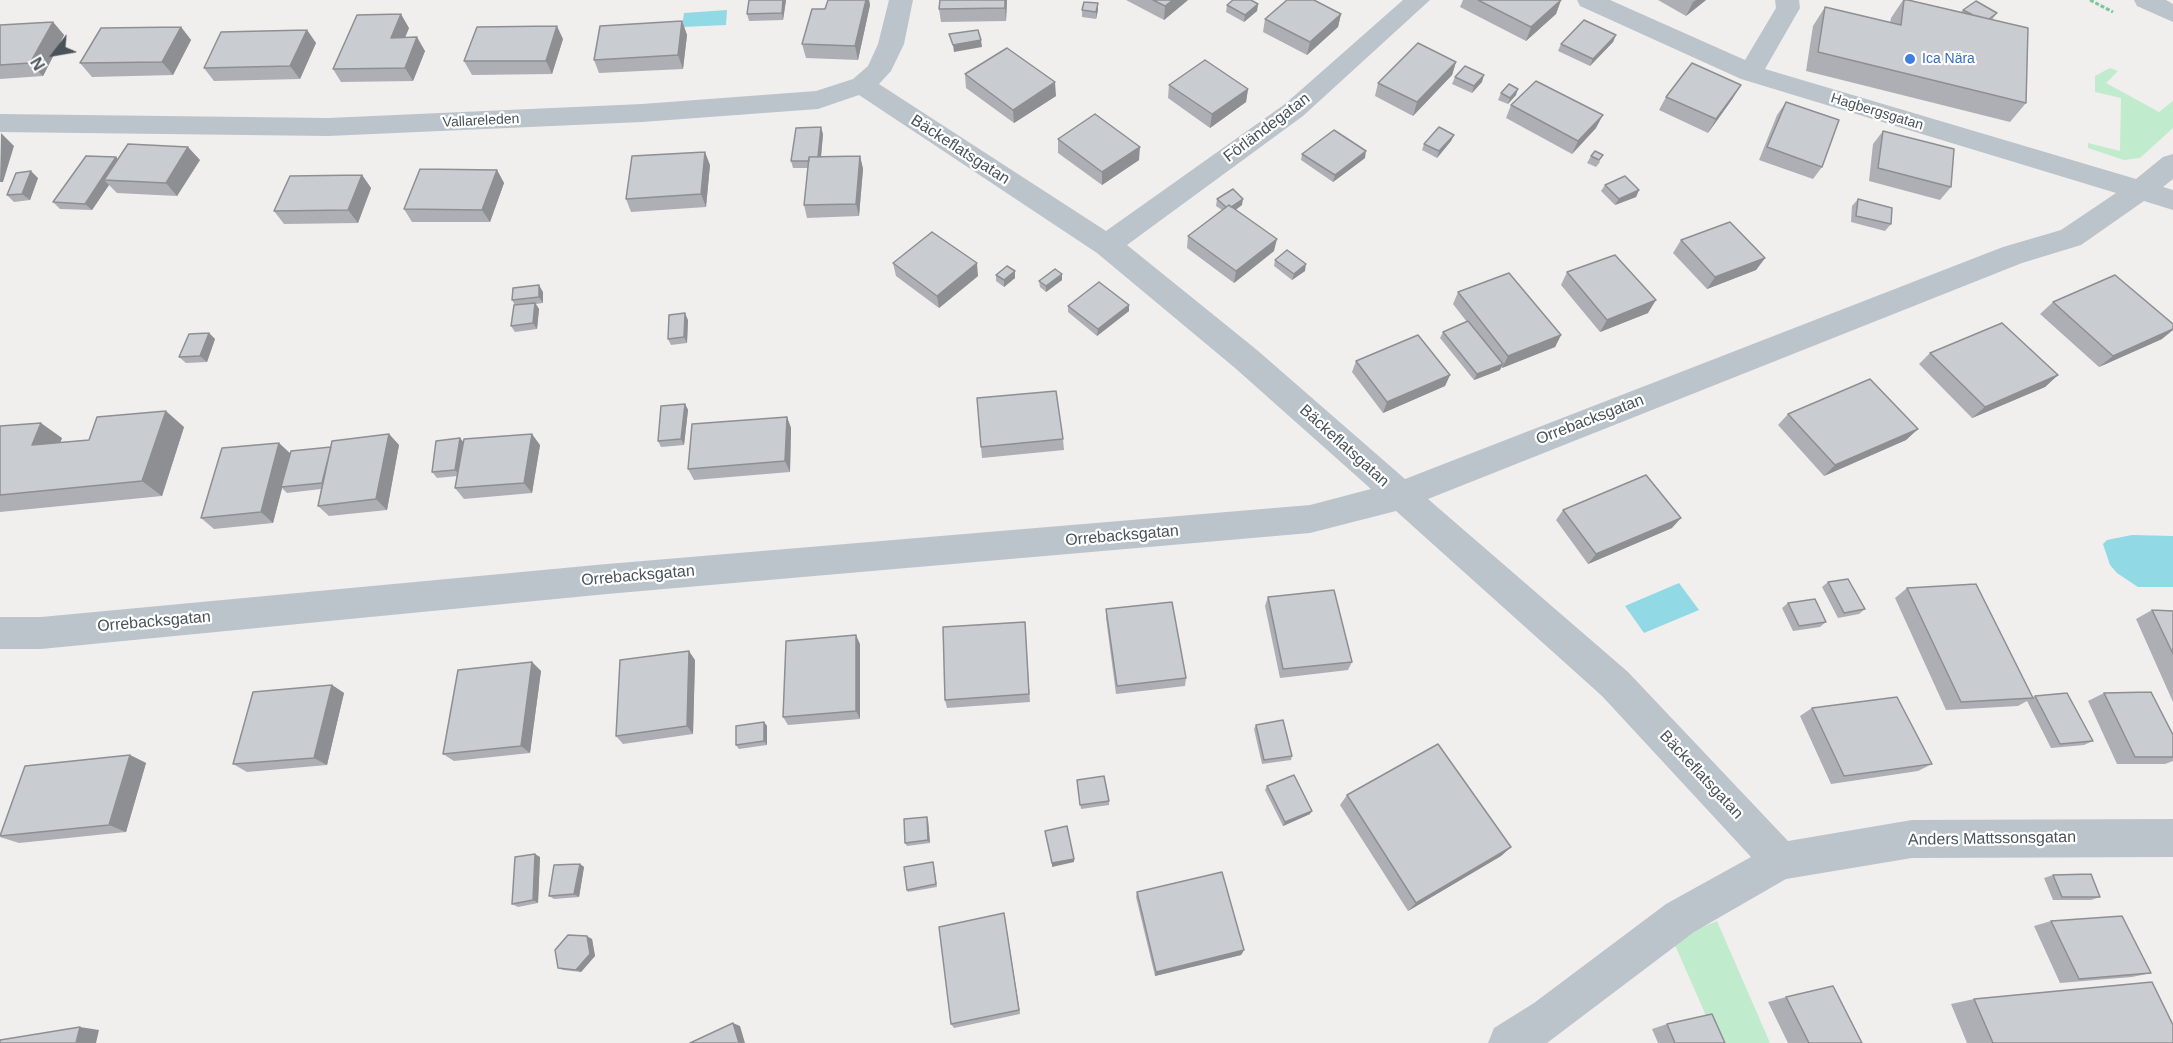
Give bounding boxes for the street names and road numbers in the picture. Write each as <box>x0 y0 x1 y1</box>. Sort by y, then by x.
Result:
street label: Förländegatan <box>1220 89 1314 167</box>
street label: Hagbergsgatan <box>1829 90 1925 134</box>
street label: Vallareleden <box>442 111 520 131</box>
street label: Bäckeflatsgatan <box>907 111 1013 189</box>
street label: Orrebacksgatan <box>1533 391 1647 449</box>
street label: Bäckeflatsgatan <box>1295 401 1393 491</box>
street label: Orrebacksgatan <box>1064 521 1180 551</box>
street label: Orrebacksgatan <box>580 561 696 591</box>
street label: Orrebacksgatan <box>96 607 212 637</box>
street label: Bäckeflatsgatan <box>1655 727 1747 823</box>
street label: Anders Mattssonsgatan <box>1908 828 2076 850</box>

